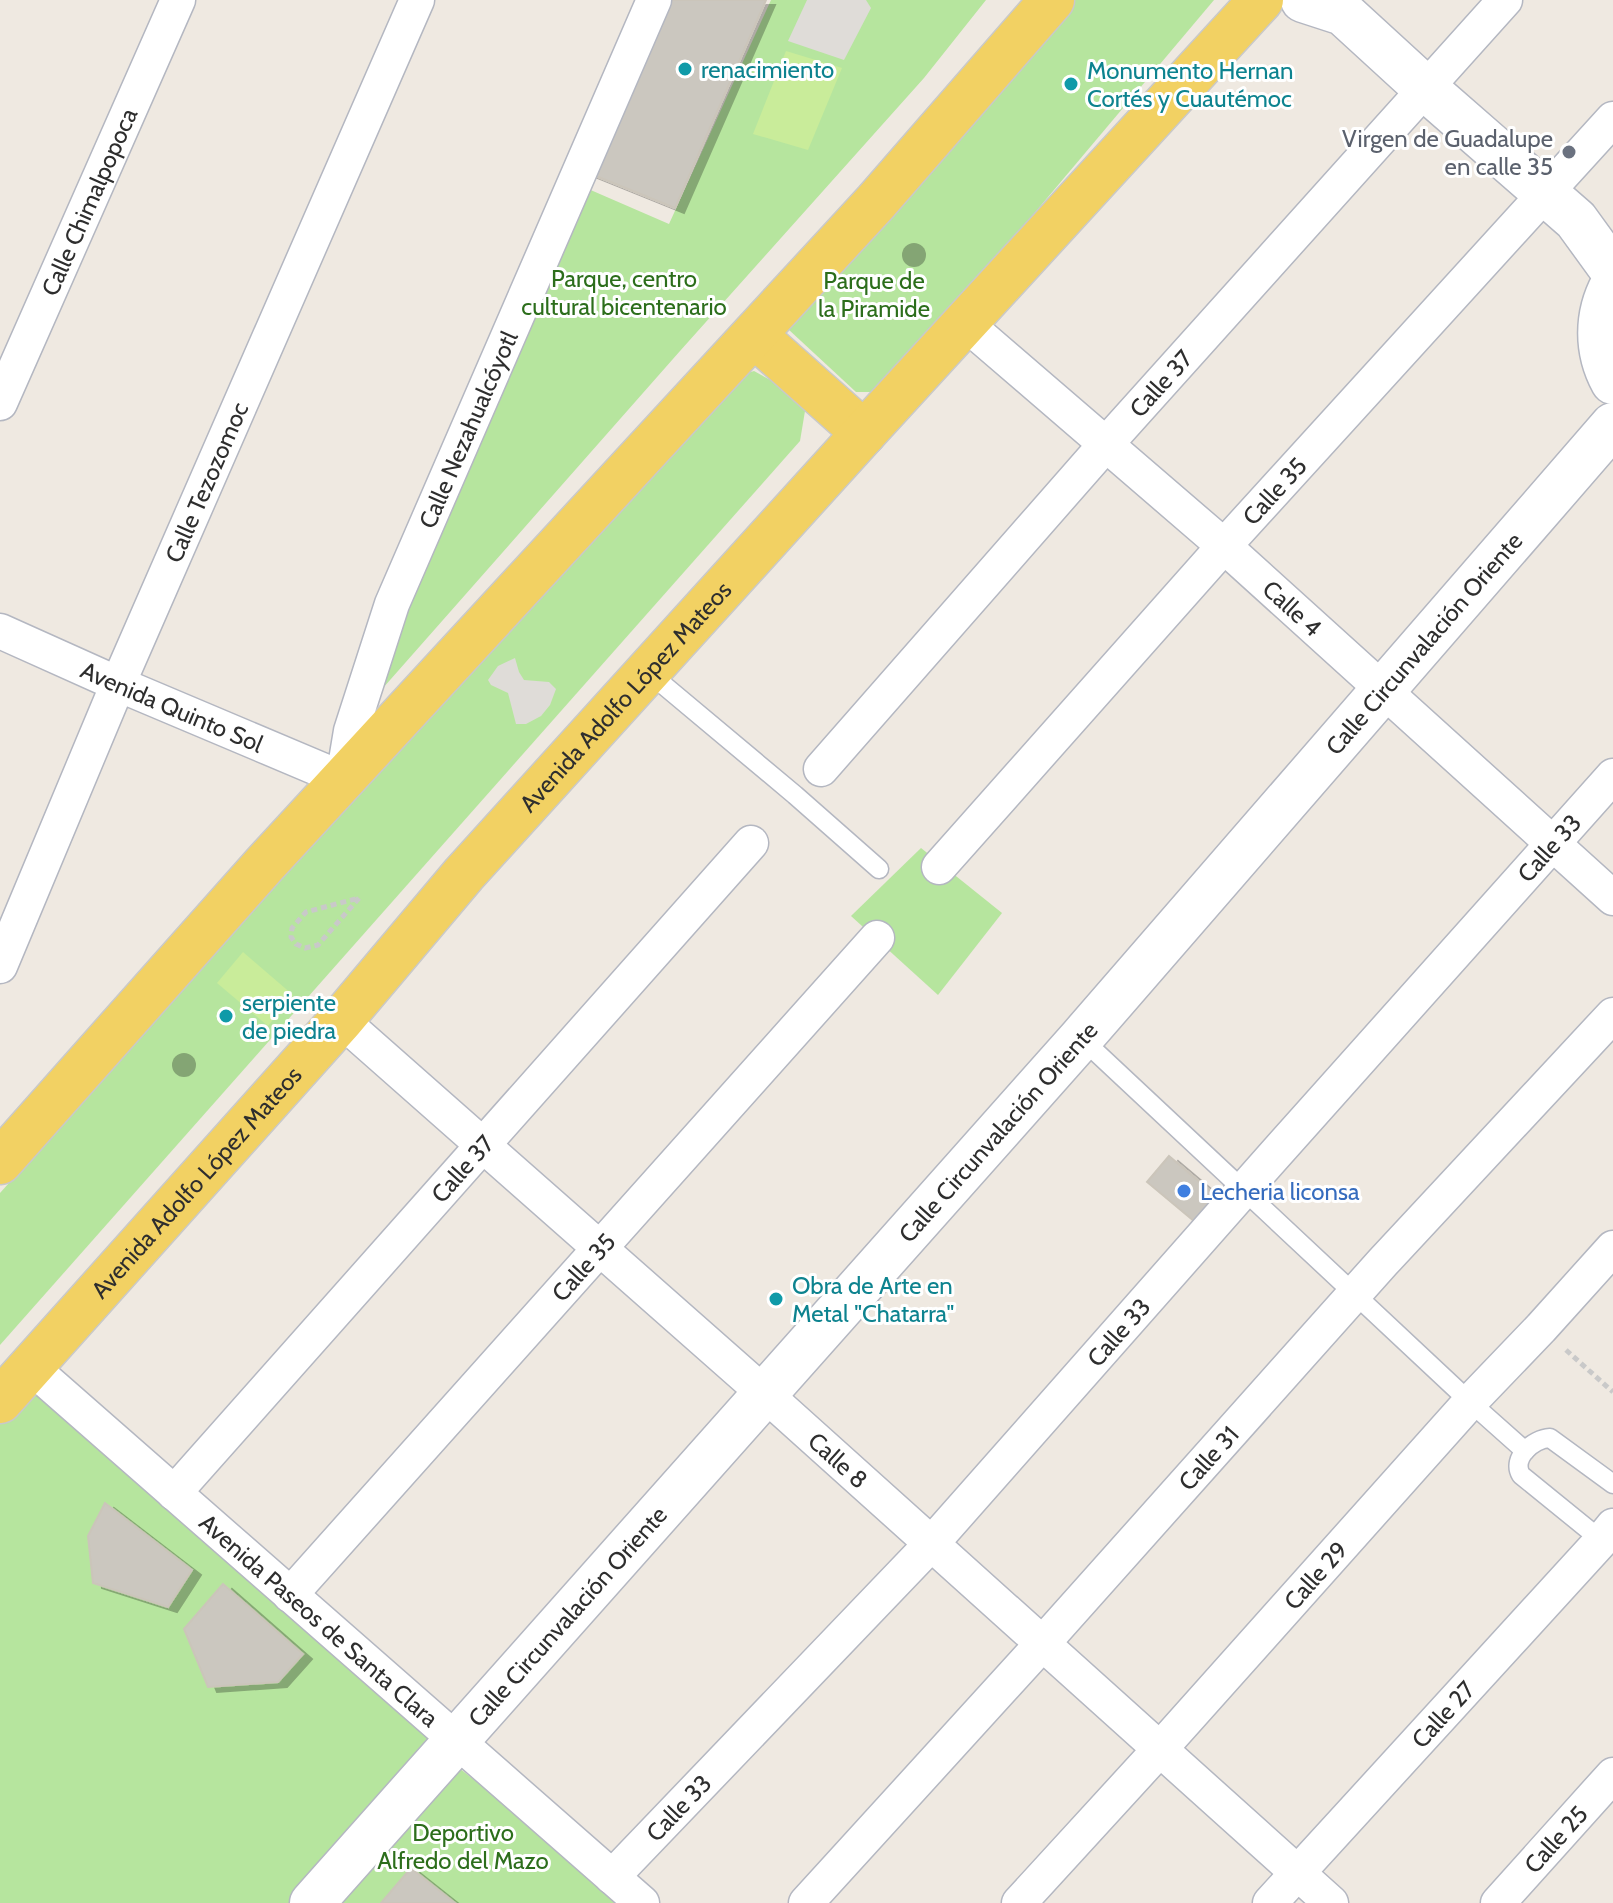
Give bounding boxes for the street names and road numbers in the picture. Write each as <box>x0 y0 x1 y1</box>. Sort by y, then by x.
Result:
street label: Calle Chimalpopoca <box>35 103 143 300</box>
street label: Calle Nezahualcóyotl <box>412 326 523 532</box>
street label: Calle 37 <box>1123 344 1198 423</box>
street label: Calle Tezozomoc <box>159 397 254 567</box>
street label: Calle 35 <box>1236 451 1312 531</box>
street label: Calle Circunvalación Oriente <box>1319 526 1528 760</box>
street label: Calle 4 <box>1257 574 1328 642</box>
street label: Avenida Adolfo López Mateos <box>513 575 737 818</box>
street label: Avenida Quinto Sol <box>76 655 268 758</box>
street label: Calle 33 <box>1511 808 1587 888</box>
street label: Calle Circunvalación Oriente <box>892 1016 1103 1248</box>
street label: Avenida Adolfo López Mateos <box>85 1060 307 1304</box>
street label: Calle 37 <box>425 1129 500 1208</box>
street label: Calle 35 <box>545 1227 621 1307</box>
street label: Calle 33 <box>1081 1292 1156 1372</box>
street label: Calle 31 <box>1172 1420 1244 1496</box>
street label: Calle 8 <box>803 1426 874 1494</box>
street label: Calle Circunvalación Oriente <box>462 1500 673 1732</box>
street label: Avenida Paseos de Santa Clara <box>194 1507 445 1733</box>
street label: Calle 29 <box>1277 1535 1353 1615</box>
street label: Calle 27 <box>1405 1675 1480 1753</box>
street label: Calle 33 <box>640 1768 717 1847</box>
street label: Calle 25 <box>1518 1799 1593 1879</box>

